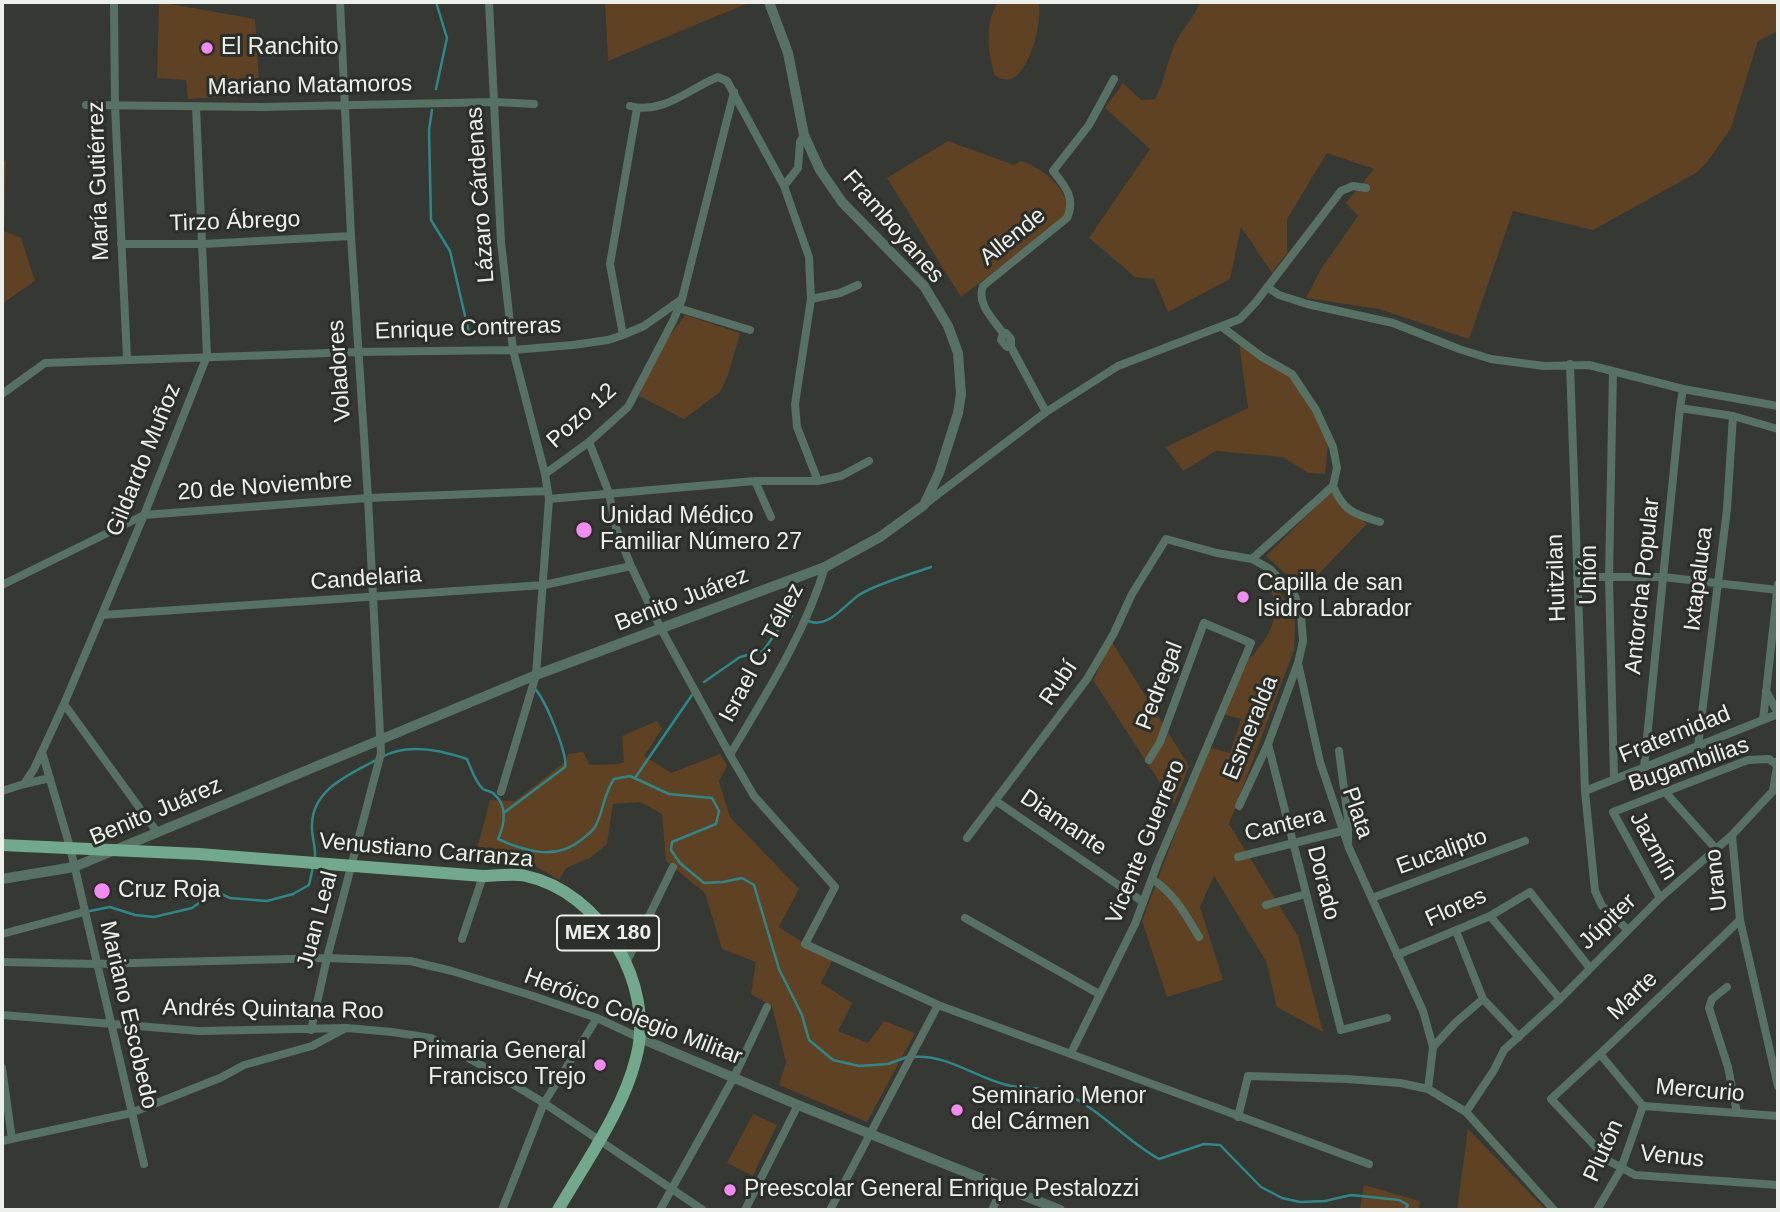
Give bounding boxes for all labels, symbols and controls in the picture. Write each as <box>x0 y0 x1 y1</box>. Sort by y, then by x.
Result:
place label: El Ranchito <box>221 34 339 62</box>
marker: El Ranchito <box>199 40 215 56</box>
street label: Mariano Matamoros <box>208 70 412 102</box>
street label: María Gutiérrez <box>82 101 116 261</box>
street label: Lázaro Cárdenas <box>461 106 501 284</box>
street label: Framboyanes <box>836 165 950 289</box>
street label: Allende <box>975 202 1051 272</box>
street label: Tirzo Ábrego <box>169 206 301 238</box>
street label: Enrique Contreras <box>374 312 562 346</box>
street label: Voladores <box>323 319 357 423</box>
street label: Pozo 12 <box>541 378 623 454</box>
street label: Gildardo Muñoz <box>101 380 187 540</box>
street label: 20 de Noviembre <box>177 467 353 507</box>
street label: Antorcha Popular <box>1620 496 1666 676</box>
place label: Unidad Médico Familiar Número 27 <box>600 503 802 557</box>
marker: Unidad Médico Familiar Número 27 <box>574 520 594 540</box>
street label: Ixtapaluca <box>1679 525 1719 633</box>
street label: Huitzilan <box>1542 533 1572 623</box>
street label: Unión <box>1576 545 1604 605</box>
street label: Candelaria <box>310 561 422 597</box>
street label: Benito Juárez <box>611 562 753 638</box>
place label: Capilla de san Isidro Labrador <box>1257 570 1412 624</box>
street label: Israel C. Téllez <box>714 579 810 727</box>
marker: Capilla de san Isidro Labrador <box>1235 589 1251 605</box>
street label: Pedregal <box>1131 638 1189 734</box>
street label: Rubí <box>1034 655 1084 711</box>
street label: Esmeralda <box>1218 672 1284 784</box>
street label: Fraternidad <box>1615 700 1735 770</box>
street label: Bugambilias <box>1625 732 1753 798</box>
street label: Vicente Guerrero <box>1100 756 1192 928</box>
street label: Benito Juárez <box>86 772 226 852</box>
street label: Diamante <box>1014 784 1112 862</box>
street label: Plata <box>1335 784 1379 842</box>
street label: Cantera <box>1242 802 1328 848</box>
street label: Jazmín <box>1623 807 1683 885</box>
street label: Eucalipto <box>1393 823 1491 881</box>
street label: Venustiano Carranza <box>318 828 534 874</box>
street label: Dorado <box>1300 843 1346 923</box>
street label: Urano <box>1700 847 1734 913</box>
street label: Juan Leal <box>292 868 344 972</box>
place label: Cruz Roja <box>118 877 220 905</box>
marker: Cruz Roja <box>92 881 112 901</box>
street label: Flores <box>1421 882 1491 934</box>
street label: Júpiter <box>1574 888 1642 956</box>
road number: MEX 180 <box>557 916 659 950</box>
street label: Mariano Escobedo <box>93 918 163 1112</box>
street label: Heróico Colegio Militar <box>520 963 746 1071</box>
street label: Marte <box>1602 966 1664 1026</box>
street label: Andrés Quintana Roo <box>162 994 384 1026</box>
place label: Primaria General Francisco Trejo <box>412 1038 586 1092</box>
marker: Primaria General Francisco Trejo <box>592 1057 608 1073</box>
street label: Mercurio <box>1654 1073 1746 1109</box>
place label: Seminario Menor del Cármen <box>971 1083 1146 1137</box>
marker: Seminario Menor del Cármen <box>949 1102 965 1118</box>
street label: Plutón <box>1578 1116 1630 1186</box>
street label: Venus <box>1639 1140 1705 1174</box>
place label: Preescolar General Enrique Pestalozzi <box>744 1176 1139 1204</box>
marker: Preescolar General Enrique Pestalozzi <box>722 1182 738 1198</box>

